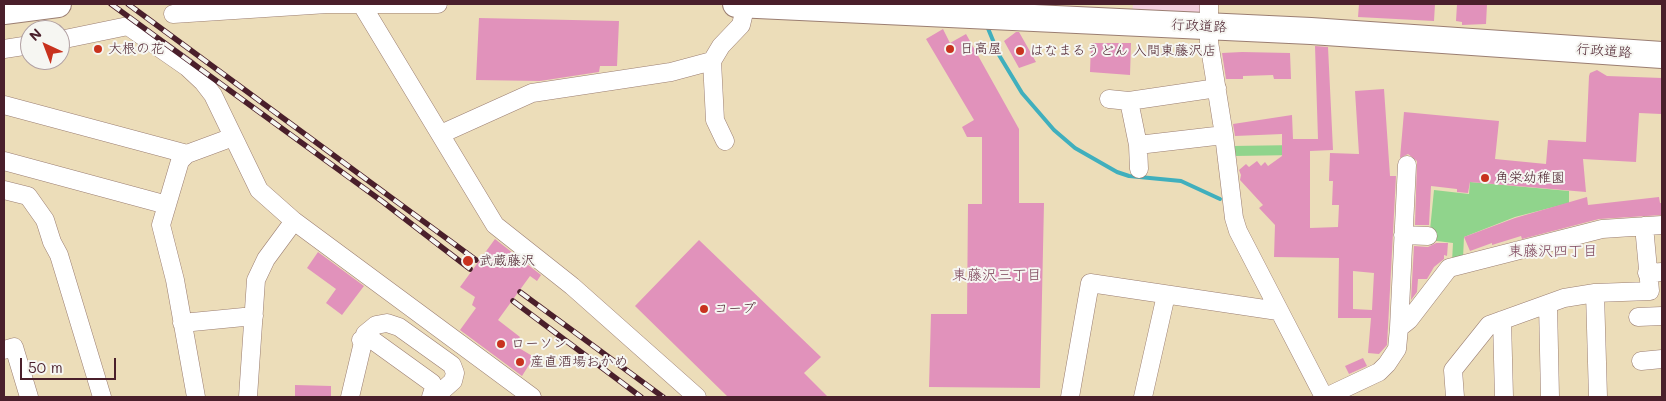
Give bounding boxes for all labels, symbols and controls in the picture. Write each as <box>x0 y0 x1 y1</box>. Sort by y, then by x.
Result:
street label: 行政道路 <box>1171 16 1227 36</box>
north arrow <box>20 20 70 70</box>
text: N <box>25 24 45 45</box>
place label: 大根の花 <box>108 41 164 57</box>
place label: 日高屋 <box>960 41 1002 57</box>
street label: 行政道路 <box>1575 41 1633 61</box>
marker: 大根の花 <box>92 43 104 55</box>
marker: 日高屋 <box>944 43 956 55</box>
place label: はなまるうどん 入間東藤沢店 <box>1030 43 1216 59</box>
marker: はなまるうどん 入間東藤沢店 <box>1014 45 1026 57</box>
place label: 角栄幼稚園 <box>1495 170 1565 186</box>
marker: 角栄幼稚園 <box>1479 172 1491 184</box>
district label: 東藤沢四丁目 <box>1508 242 1598 260</box>
place label: 武蔵藤沢 <box>479 253 535 269</box>
marker: 武蔵藤沢 <box>461 254 475 268</box>
district label: 東藤沢三丁目 <box>952 266 1042 284</box>
place label: コープ <box>714 301 756 317</box>
marker: コープ <box>698 303 710 315</box>
place label: ローソン <box>511 336 567 352</box>
marker: ローソン <box>495 338 507 350</box>
scale bar <box>22 348 119 380</box>
place label: 産直酒場おかめ <box>530 354 628 370</box>
marker: 産直酒場おかめ <box>514 356 526 368</box>
text: 50 m <box>28 357 63 377</box>

